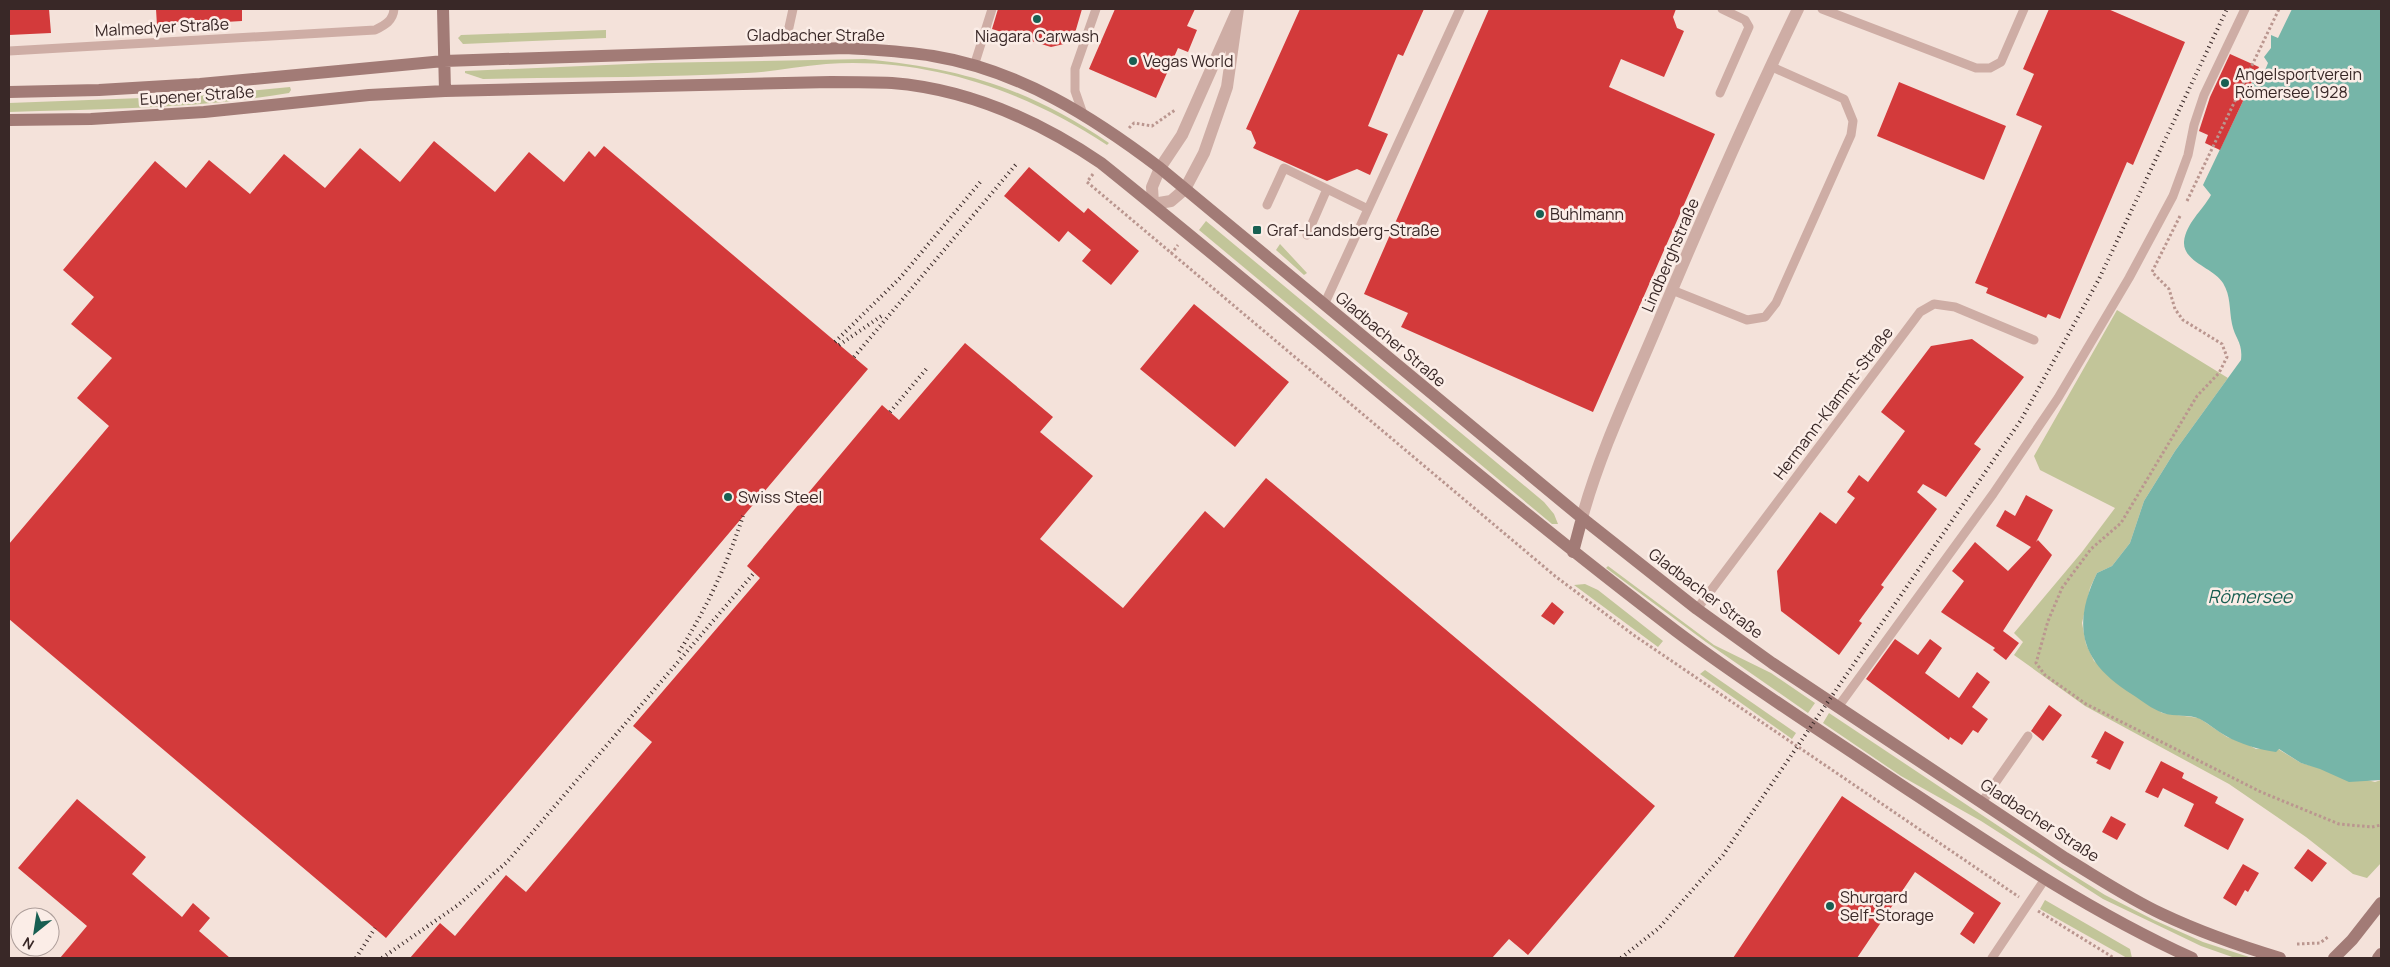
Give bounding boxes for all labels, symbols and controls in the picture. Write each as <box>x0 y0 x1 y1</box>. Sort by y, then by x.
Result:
street label: Malmedyer Straße <box>94 12 230 42</box>
marker: Niagara Carwash <box>1031 13 1043 25</box>
street label: Gladbacher Straße <box>747 24 885 46</box>
place label: Niagara Carwash <box>975 25 1099 47</box>
place label: Vegas World <box>1143 50 1233 72</box>
marker: Vegas World <box>1127 55 1139 67</box>
place label: Angelsportverein Römersee 1928 <box>2235 63 2362 103</box>
marker: Angelsportverein Römersee 1928 <box>2219 77 2231 89</box>
street label: Eupener Straße <box>139 80 255 110</box>
street label: Lindberghstraße <box>1636 194 1704 316</box>
place label: Buhlmann <box>1550 203 1624 225</box>
marker: Buhlmann <box>1534 208 1546 220</box>
place label: Graf-Landsberg-Straße <box>1267 219 1439 241</box>
marker: Graf-Landsberg-Straße <box>1251 224 1263 236</box>
street label: Gladbacher Straße <box>1331 286 1451 392</box>
street label: Hermann-Klammt-Straße <box>1768 322 1898 484</box>
place label: Swiss Steel <box>738 486 822 508</box>
marker: Swiss Steel <box>722 491 734 503</box>
street label: Gladbacher Straße <box>1644 543 1768 643</box>
water label: Römersee <box>2208 584 2294 608</box>
street label: Gladbacher Straße <box>1976 773 2104 867</box>
place label: Shurgard Self-Storage <box>1840 886 1934 926</box>
marker: Shurgard Self-Storage <box>1824 900 1836 912</box>
north arrow <box>10 907 60 957</box>
text: N <box>19 933 37 954</box>

